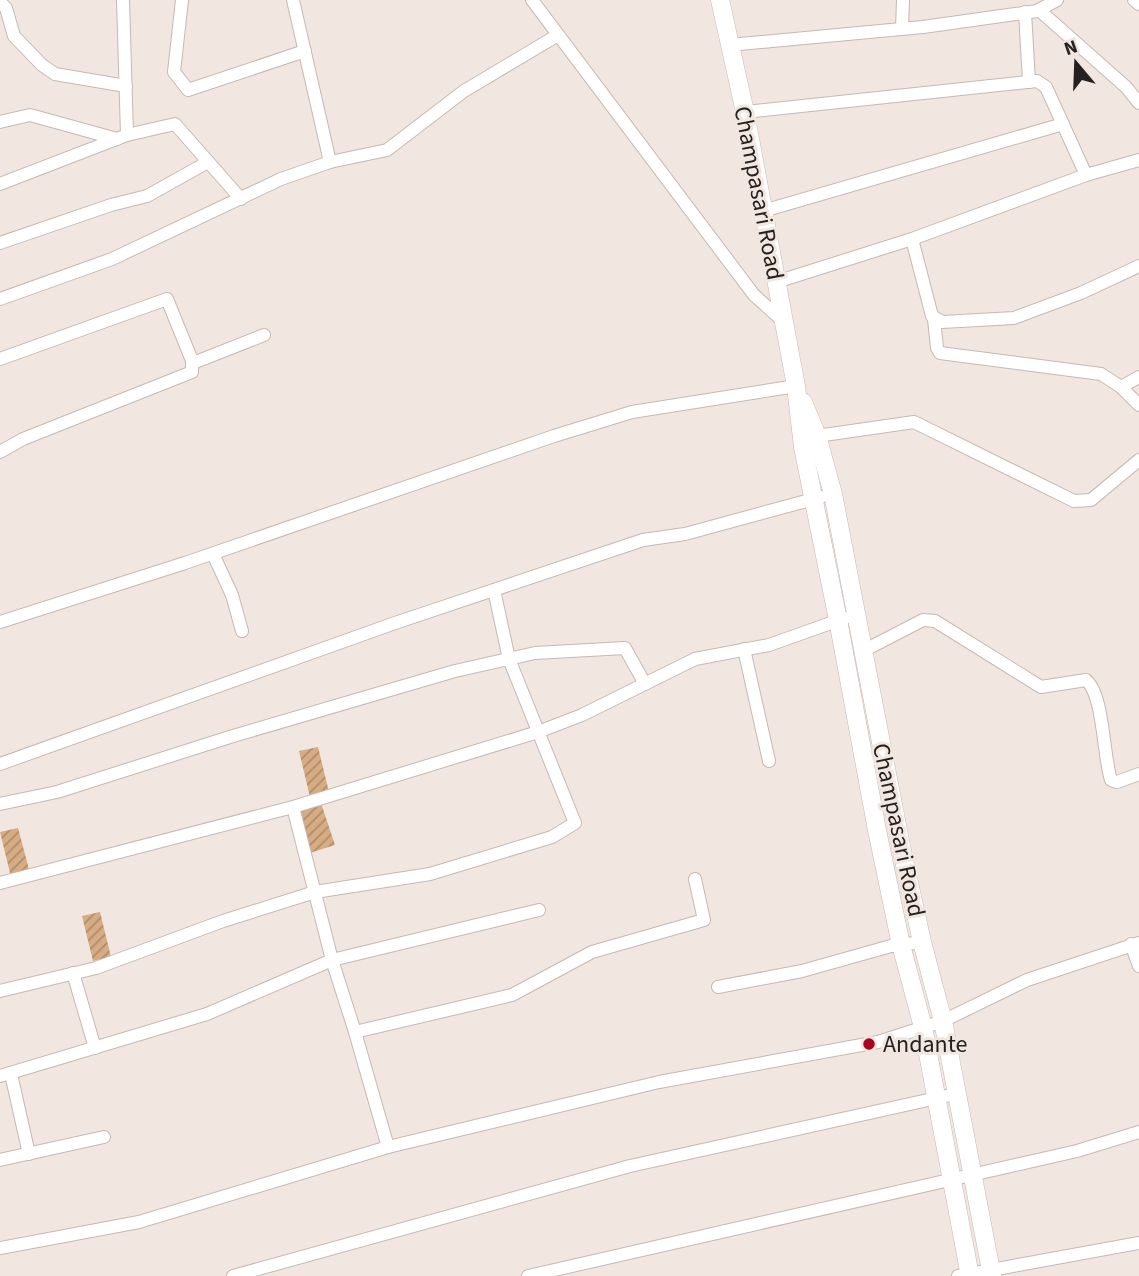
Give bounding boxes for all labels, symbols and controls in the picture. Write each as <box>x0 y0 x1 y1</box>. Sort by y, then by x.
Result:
north arrow <box>1041 28 1111 98</box>
text: N <box>1061 34 1081 63</box>
street label: Champasari Road <box>724 103 793 283</box>
street label: Champasari Road <box>863 740 934 920</box>
place label: Andante <box>883 1027 967 1062</box>
marker: Andante <box>861 1036 877 1052</box>

